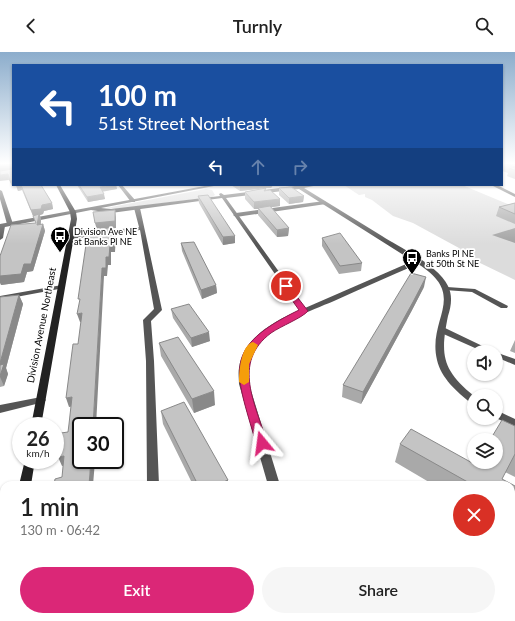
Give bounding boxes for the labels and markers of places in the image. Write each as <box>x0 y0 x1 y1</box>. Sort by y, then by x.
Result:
bus stop icon: Division Ave NE at Banks Pl NE <box>49 225 71 253</box>
place label: Division Ave NE at Banks Pl NE <box>74 226 137 247</box>
bus stop icon: Banks Pl NE at 50th St NE <box>401 247 423 275</box>
place label: Banks Pl NE at 50th St NE <box>426 248 479 269</box>
pin <box>269 269 303 303</box>

